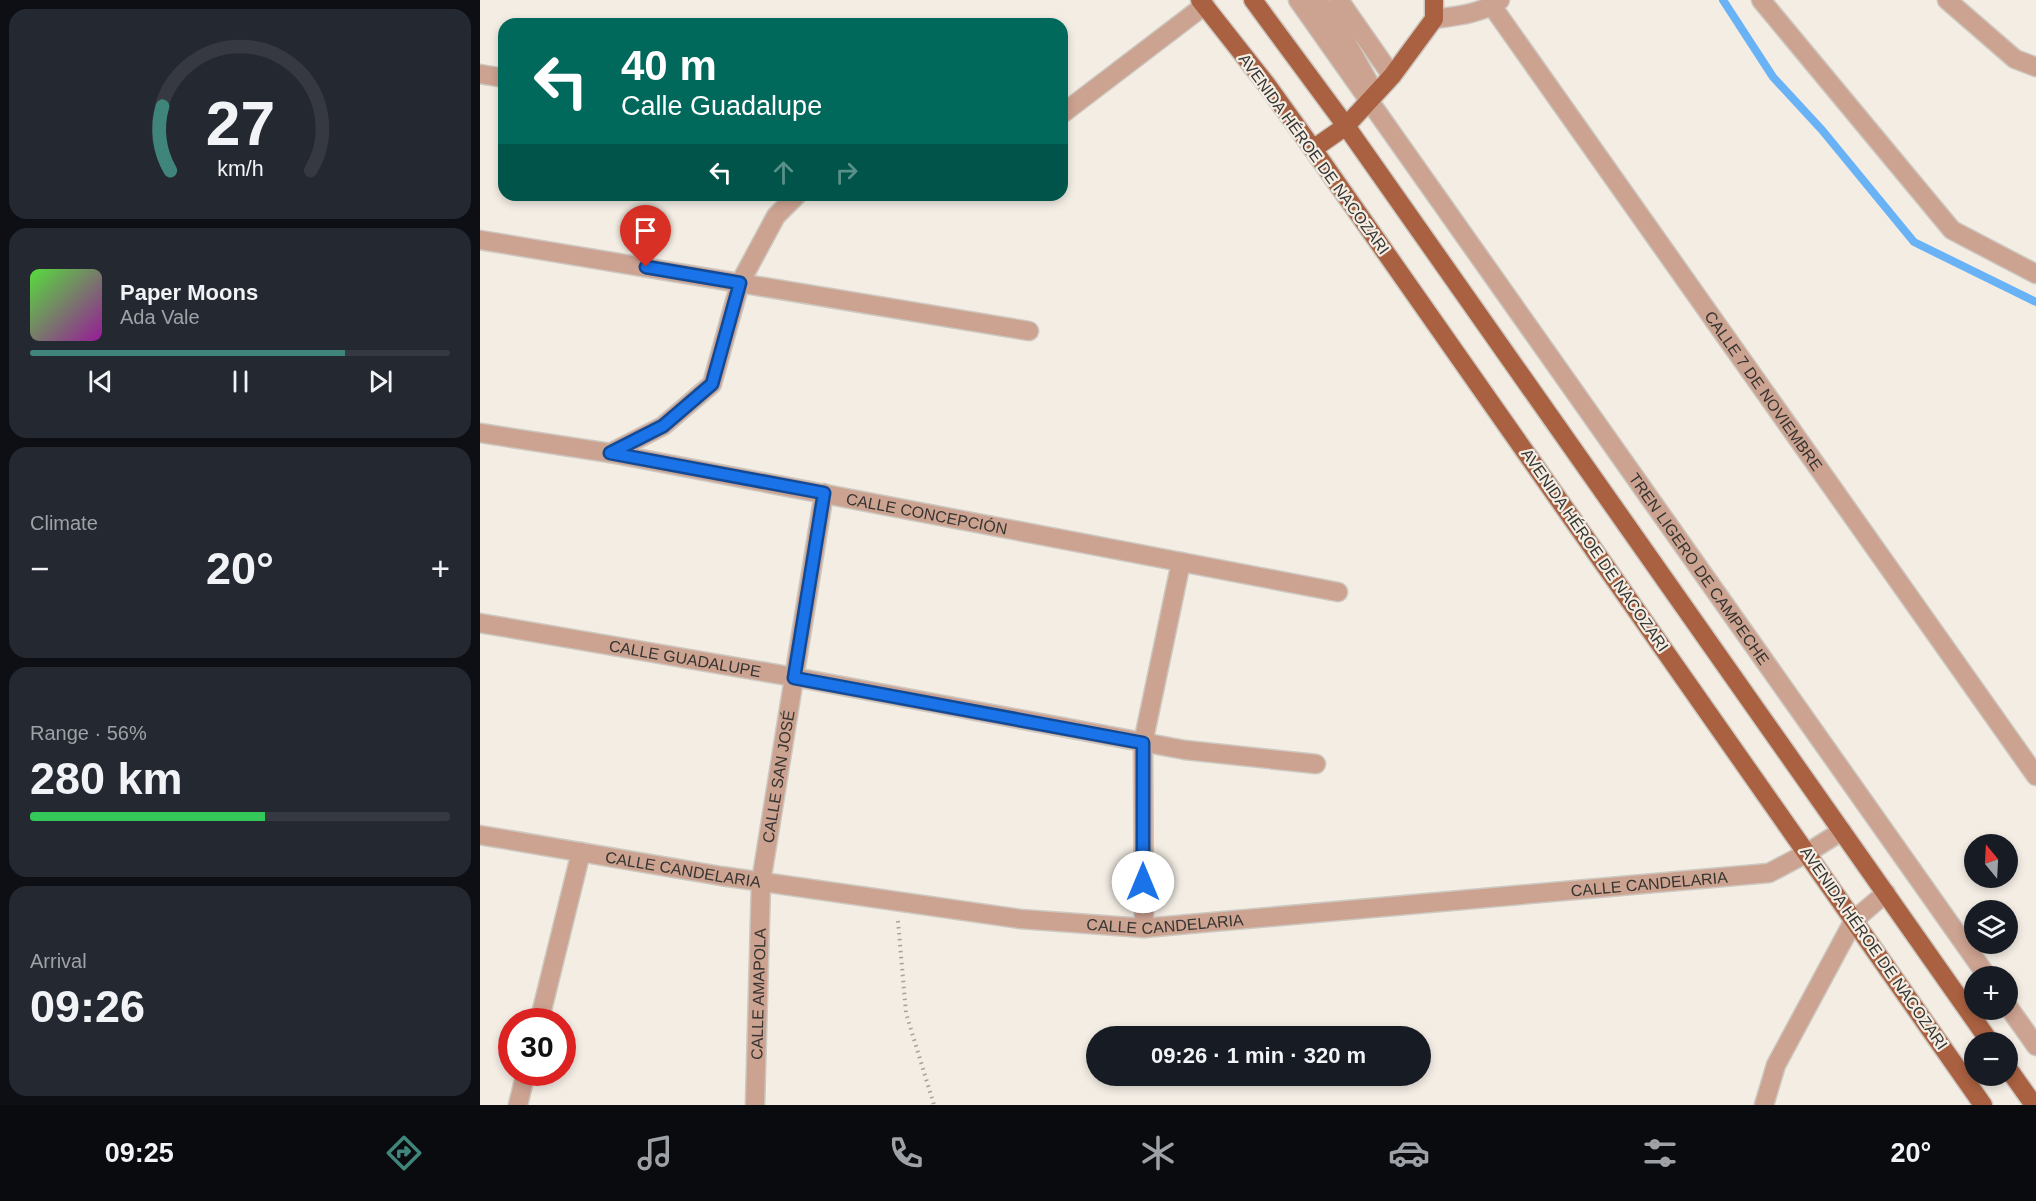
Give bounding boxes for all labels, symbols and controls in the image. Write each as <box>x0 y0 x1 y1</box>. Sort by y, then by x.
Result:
icon: left <box>522 42 600 120</box>
text: 40 m <box>621 42 717 89</box>
street label: AVENIDA HÉROE DE NACOZARI <box>1236 50 1393 257</box>
text: 27 <box>205 89 275 158</box>
text: Calle Guadalupe <box>621 91 822 121</box>
icon: left <box>704 156 737 189</box>
icon: ahead <box>767 156 800 189</box>
icon: right <box>830 156 863 189</box>
text: km/h <box>217 157 263 181</box>
pin <box>620 205 671 267</box>
icon: arrive <box>629 214 662 247</box>
text: Paper Moons <box>120 280 258 305</box>
text: Ada Vale <box>120 306 200 328</box>
street label: CALLE 7 DE NOVIEMBRE <box>1702 308 1826 474</box>
icon: previous <box>84 365 117 398</box>
icon: pause <box>224 365 257 398</box>
icon: next <box>364 365 397 398</box>
street label: AVENIDA HÉROE DE NACOZARI <box>1518 445 1673 655</box>
street label: TREN LIGERO DE CAMPECHE <box>1626 470 1773 668</box>
street label: CALLE CONCEPCIÓN <box>845 490 1009 537</box>
text: Climate <box>30 512 98 534</box>
text: 20° <box>206 543 274 594</box>
text: − <box>30 550 49 587</box>
text: + <box>431 550 450 587</box>
street label: CALLE GUADALUPE <box>608 637 762 680</box>
street label: CALLE SAN JOSÉ <box>759 709 797 844</box>
text: Range · 56% <box>30 722 147 744</box>
text: 280 km <box>30 753 183 804</box>
north arrow <box>1964 834 2018 888</box>
map controls <box>1964 834 2018 1086</box>
street label: AVENIDA HÉROE DE NACOZARI <box>1797 843 1952 1053</box>
street label: CALLE CANDELARIA <box>604 848 762 890</box>
position arrow <box>1111 850 1175 914</box>
street label: CALLE CANDELARIA <box>1570 868 1729 899</box>
button: layers <box>1964 900 2018 954</box>
street label: CALLE CANDELARIA <box>1086 911 1245 937</box>
street label: CALLE AMAPOLA <box>748 928 768 1060</box>
text: Arrival <box>30 950 87 972</box>
button: + <box>1964 966 2018 1020</box>
text: 09:26 <box>30 981 145 1032</box>
speed limit sign: 30 <box>498 1008 576 1086</box>
button: − <box>1964 1032 2018 1086</box>
text: 09:26 · 1 min · 320 m <box>1151 1043 1366 1068</box>
icon: directions <box>383 1132 425 1174</box>
icon: music <box>634 1132 676 1174</box>
icon: phone <box>885 1132 927 1174</box>
icon: climate <box>1137 1132 1179 1174</box>
icon: car <box>1388 1132 1430 1174</box>
icon: filters <box>1639 1132 1681 1174</box>
text: 09:25 <box>105 1138 174 1168</box>
text: 20° <box>1890 1138 1931 1168</box>

